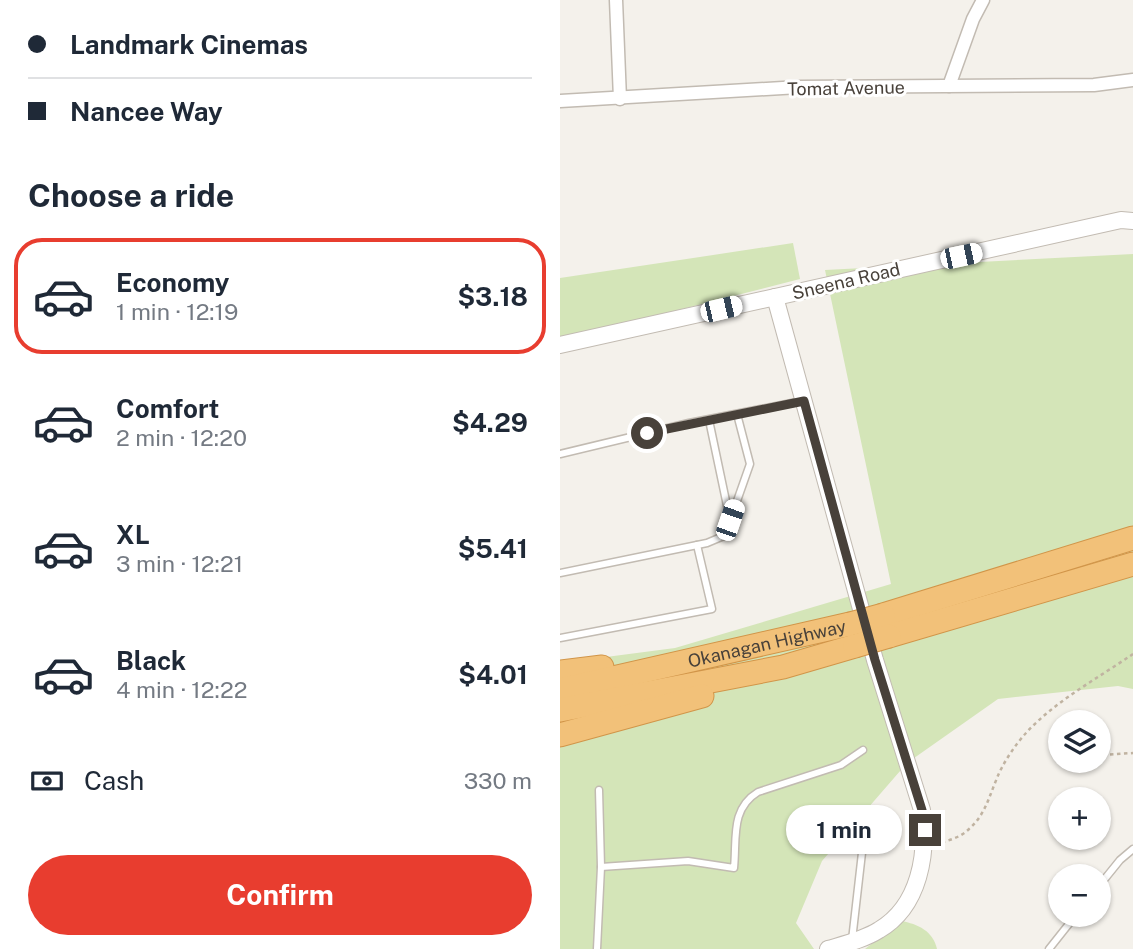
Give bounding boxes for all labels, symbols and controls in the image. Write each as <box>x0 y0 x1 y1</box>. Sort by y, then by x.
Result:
text: Landmark Cinemas <box>70 29 308 60</box>
street label: Tomat Avenue <box>787 76 905 100</box>
text: Nancee Way <box>70 96 223 127</box>
text: Choose a ride <box>28 177 234 214</box>
car <box>939 241 984 271</box>
street label: Sneena Road <box>790 258 902 304</box>
icon: car <box>32 265 95 328</box>
text: Economy <box>116 267 229 298</box>
text: $3.18 <box>457 281 528 312</box>
car <box>699 294 744 324</box>
text: 1 min · 12:19 <box>116 298 238 325</box>
icon: car <box>32 391 95 454</box>
text: Comfort <box>116 393 219 424</box>
text: $4.29 <box>452 407 528 438</box>
route start <box>631 417 663 449</box>
text: 2 min · 12:20 <box>116 424 247 451</box>
car <box>714 497 747 543</box>
icon: car <box>32 517 95 580</box>
text: XL <box>116 519 150 550</box>
text: $5.41 <box>458 533 528 564</box>
text: 3 min · 12:21 <box>116 550 243 577</box>
street label: Okanagan Highway <box>686 615 848 671</box>
icon: car <box>32 643 95 706</box>
text: Black <box>116 645 186 676</box>
text: $4.01 <box>458 659 528 690</box>
text: 4 min · 12:22 <box>116 676 248 703</box>
map controls <box>1048 710 1111 927</box>
button: layers <box>1048 710 1111 773</box>
icon: cash <box>28 762 66 800</box>
text: Cash <box>84 765 144 796</box>
text: 330 m <box>464 767 532 794</box>
button: + <box>1048 787 1111 850</box>
callout: 1 min <box>785 806 900 854</box>
route end <box>909 814 941 846</box>
text: 1 min <box>816 816 872 843</box>
button: Confirm <box>28 855 532 935</box>
button: − <box>1048 864 1111 927</box>

